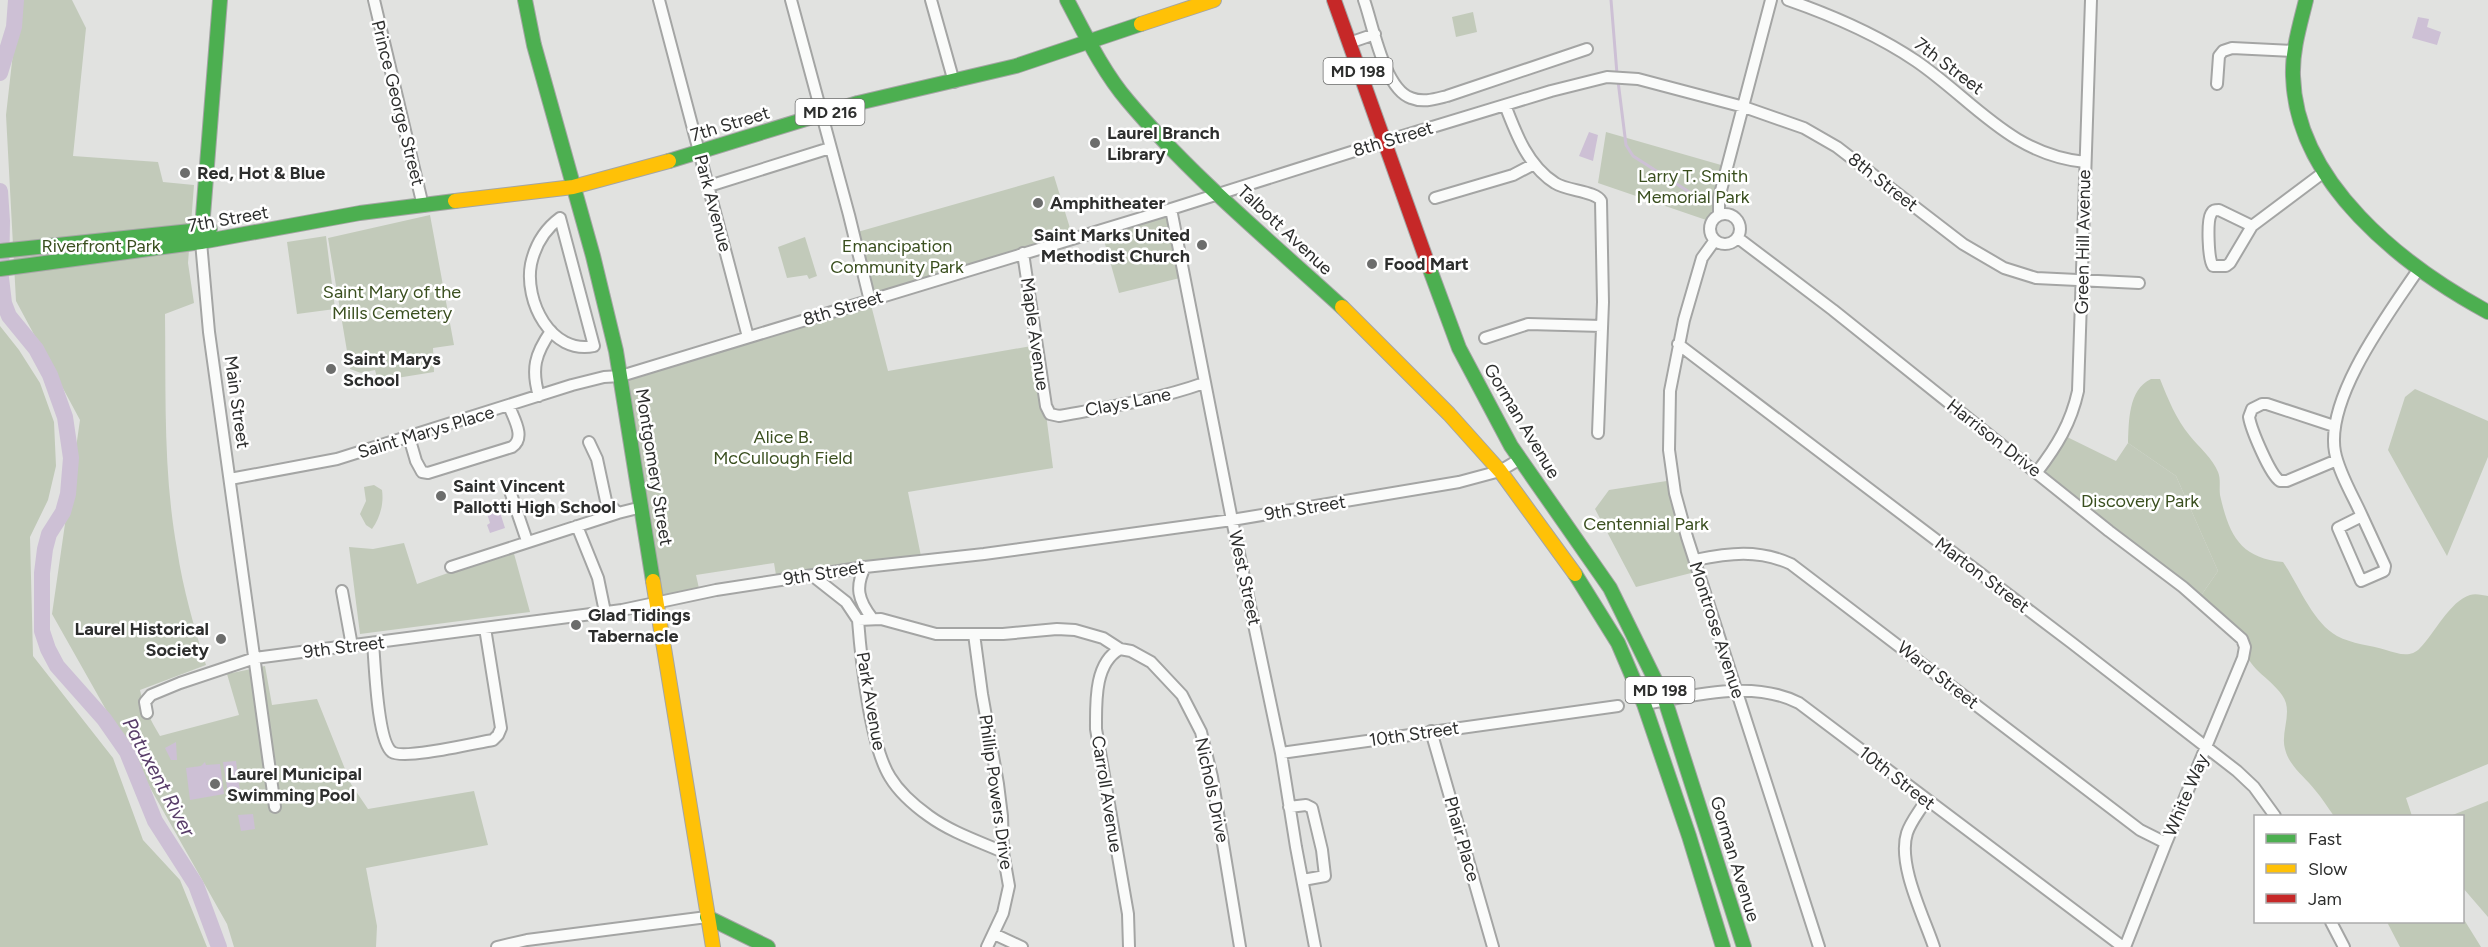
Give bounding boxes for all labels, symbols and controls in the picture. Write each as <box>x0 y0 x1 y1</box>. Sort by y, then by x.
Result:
street label: Prince George Street <box>367 18 429 188</box>
street label: 7th Street <box>1910 33 1988 99</box>
road number: MD 198 <box>1324 58 1392 84</box>
road number: MD 216 <box>796 99 864 125</box>
street label: 7th Street <box>688 102 772 146</box>
street label: 8th Street <box>1350 116 1436 162</box>
place label: Laurel Branch Library <box>1107 122 1220 165</box>
marker: Laurel Branch Library <box>1088 136 1102 150</box>
street label: 8th Street <box>1844 148 1923 216</box>
street label: Park Avenue <box>689 152 737 254</box>
place label: Red, Hot & Blue <box>197 162 325 184</box>
park label: Larry T. Smith Memorial Park <box>1637 165 1750 208</box>
marker: Red, Hot & Blue <box>178 166 192 180</box>
street label: Green Hill Avenue <box>2071 169 2095 315</box>
street label: Talbott Avenue <box>1233 180 1337 280</box>
place label: Amphitheater <box>1050 192 1165 214</box>
marker: Amphitheater <box>1031 196 1045 210</box>
street label: 7th Street <box>186 201 270 237</box>
place label: Saint Marks United Methodist Church <box>1033 224 1190 267</box>
park label: Riverfront Park <box>41 235 161 257</box>
park label: Emancipation Community Park <box>830 235 964 278</box>
marker: Saint Marks United Methodist Church <box>1195 238 1209 252</box>
place label: Food Mart <box>1384 253 1469 275</box>
marker: Food Mart <box>1365 257 1379 271</box>
street label: Maple Avenue <box>1016 276 1054 392</box>
park label: Saint Mary of the Mills Cemetery <box>323 281 461 324</box>
street label: 8th Street <box>800 285 886 331</box>
place label: Saint Marys School <box>343 348 441 391</box>
street label: Main Street <box>220 354 254 450</box>
street label: Gorman Avenue <box>1479 360 1565 483</box>
marker: Saint Marys School <box>324 362 338 376</box>
street label: Clays Lane <box>1083 383 1173 421</box>
street label: Montgomery Street <box>631 387 677 547</box>
street label: Harrison Drive <box>1942 394 2046 482</box>
street label: Saint Marys Place <box>355 401 497 463</box>
park label: Alice B. McCullough Field <box>713 426 853 469</box>
place label: Saint Vincent Pallotti High School <box>453 475 616 518</box>
marker: Saint Vincent Pallotti High School <box>434 489 448 503</box>
park label: Discovery Park <box>2081 490 2199 512</box>
street label: 9th Street <box>1263 491 1347 525</box>
park label: Centennial Park <box>1583 513 1709 535</box>
street label: West Street <box>1224 529 1266 628</box>
street label: Marton Street <box>1930 532 2034 618</box>
street label: 9th Street <box>782 556 866 590</box>
street label: Montrose Avenue <box>1685 559 1750 701</box>
place label: Glad Tidings Tabernacle <box>588 604 691 647</box>
place label: Laurel Historical Society <box>74 618 210 661</box>
marker: Glad Tidings Tabernacle <box>569 618 583 632</box>
street label: 9th Street <box>302 631 386 663</box>
marker: Laurel Historical Society <box>214 632 228 646</box>
street label: Ward Street <box>1893 636 1983 714</box>
street label: Park Avenue <box>852 650 891 752</box>
road number: MD 198 <box>1626 677 1694 703</box>
water label: Patuxent River <box>118 713 201 842</box>
street label: Phillip Powers Drive <box>974 713 1018 871</box>
street label: 10th Street <box>1368 717 1461 751</box>
street label: Carroll Avenue <box>1087 734 1127 854</box>
street label: Nichols Drive <box>1190 736 1234 845</box>
street label: 10th Street <box>1855 741 1940 815</box>
street label: White Way <box>2159 750 2213 840</box>
place label: Laurel Municipal Swimming Pool <box>227 763 362 806</box>
marker: Laurel Municipal Swimming Pool <box>208 777 222 791</box>
street label: Phair Place <box>1439 794 1485 884</box>
street label: Gorman Avenue <box>1705 794 1765 925</box>
legend <box>2254 815 2464 923</box>
text: Fast <box>2308 828 2342 850</box>
text: Slow <box>2308 858 2347 880</box>
text: Jam <box>2308 888 2342 910</box>

